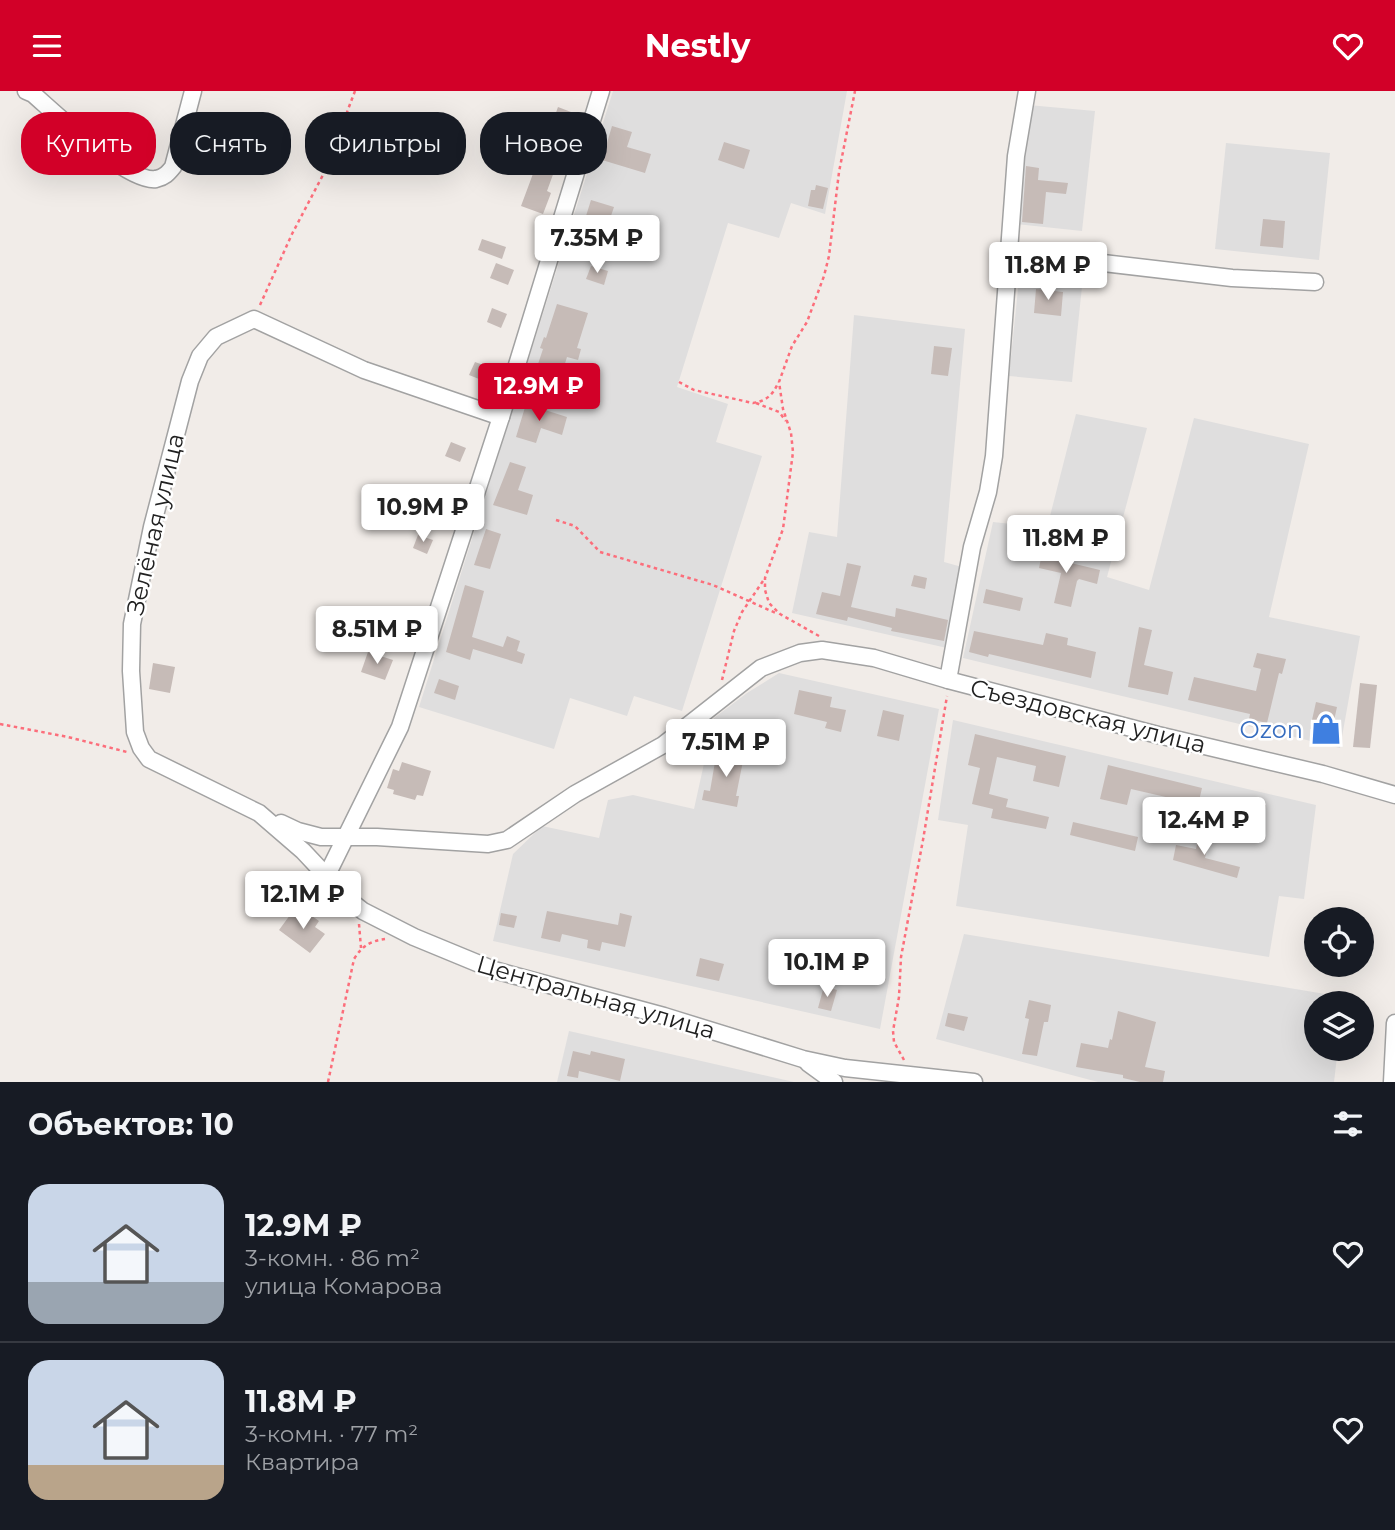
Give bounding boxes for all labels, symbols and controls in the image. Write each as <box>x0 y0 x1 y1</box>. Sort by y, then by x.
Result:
text: Nestly <box>645 26 750 65</box>
icon: menu <box>28 27 66 65</box>
icon: heart <box>1329 27 1367 65</box>
chip: Купить <box>21 112 156 175</box>
chip: Снять <box>170 112 291 175</box>
chip: Фильтры <box>305 112 466 175</box>
chip: Новое <box>480 112 607 175</box>
pin: 7.35M ₽ <box>532 215 662 275</box>
text: 7.35M ₽ <box>551 224 643 252</box>
pin: 11.8M ₽ <box>983 243 1113 302</box>
text: 11.8M ₽ <box>1005 251 1091 279</box>
pin: 12.9M ₽ <box>474 363 604 423</box>
text: 12.9M ₽ <box>494 372 584 400</box>
street label: Зелёная улица <box>120 430 190 618</box>
pin: 10.9M ₽ <box>358 484 488 544</box>
text: 10.9M ₽ <box>377 493 469 521</box>
pin: 11.8M ₽ <box>1001 515 1131 575</box>
text: 11.8M ₽ <box>1023 524 1109 552</box>
pin: 8.51M ₽ <box>312 607 442 666</box>
text: 8.51M ₽ <box>332 615 422 643</box>
street label: Съездовская улица <box>967 673 1209 759</box>
shop icon: Ozon <box>1309 712 1343 746</box>
place label: Ozon <box>1240 715 1303 744</box>
pin: 7.51M ₽ <box>661 719 791 779</box>
text: 7.51M ₽ <box>682 728 770 756</box>
pin: 12.4M ₽ <box>1139 797 1269 857</box>
text: 12.4M ₽ <box>1158 806 1250 834</box>
pin: 12.1M ₽ <box>238 871 368 931</box>
text: 12.1M ₽ <box>261 880 345 908</box>
map controls <box>1304 907 1374 1061</box>
button: locate <box>1304 907 1374 977</box>
pin: 10.1M ₽ <box>762 939 892 999</box>
text: 10.1M ₽ <box>784 948 870 976</box>
street label: Центральная улица <box>473 949 719 1045</box>
button: layers <box>1304 991 1374 1061</box>
icon: filters <box>1329 1105 1367 1143</box>
text: Объектов: 10 <box>28 1106 234 1143</box>
text: 12.9M ₽ <box>245 1207 362 1244</box>
icon: home <box>84 1212 168 1296</box>
icon: heart <box>1329 1235 1367 1273</box>
text: 3-комн. · 86 m² <box>245 1244 420 1272</box>
text: улица Комарова <box>245 1272 442 1300</box>
text: 11.8M ₽ <box>245 1383 357 1420</box>
icon: home <box>84 1388 168 1472</box>
icon: heart <box>1329 1411 1367 1449</box>
text: 3-комн. · 77 m² <box>245 1420 418 1448</box>
text: Квартира <box>245 1448 359 1476</box>

